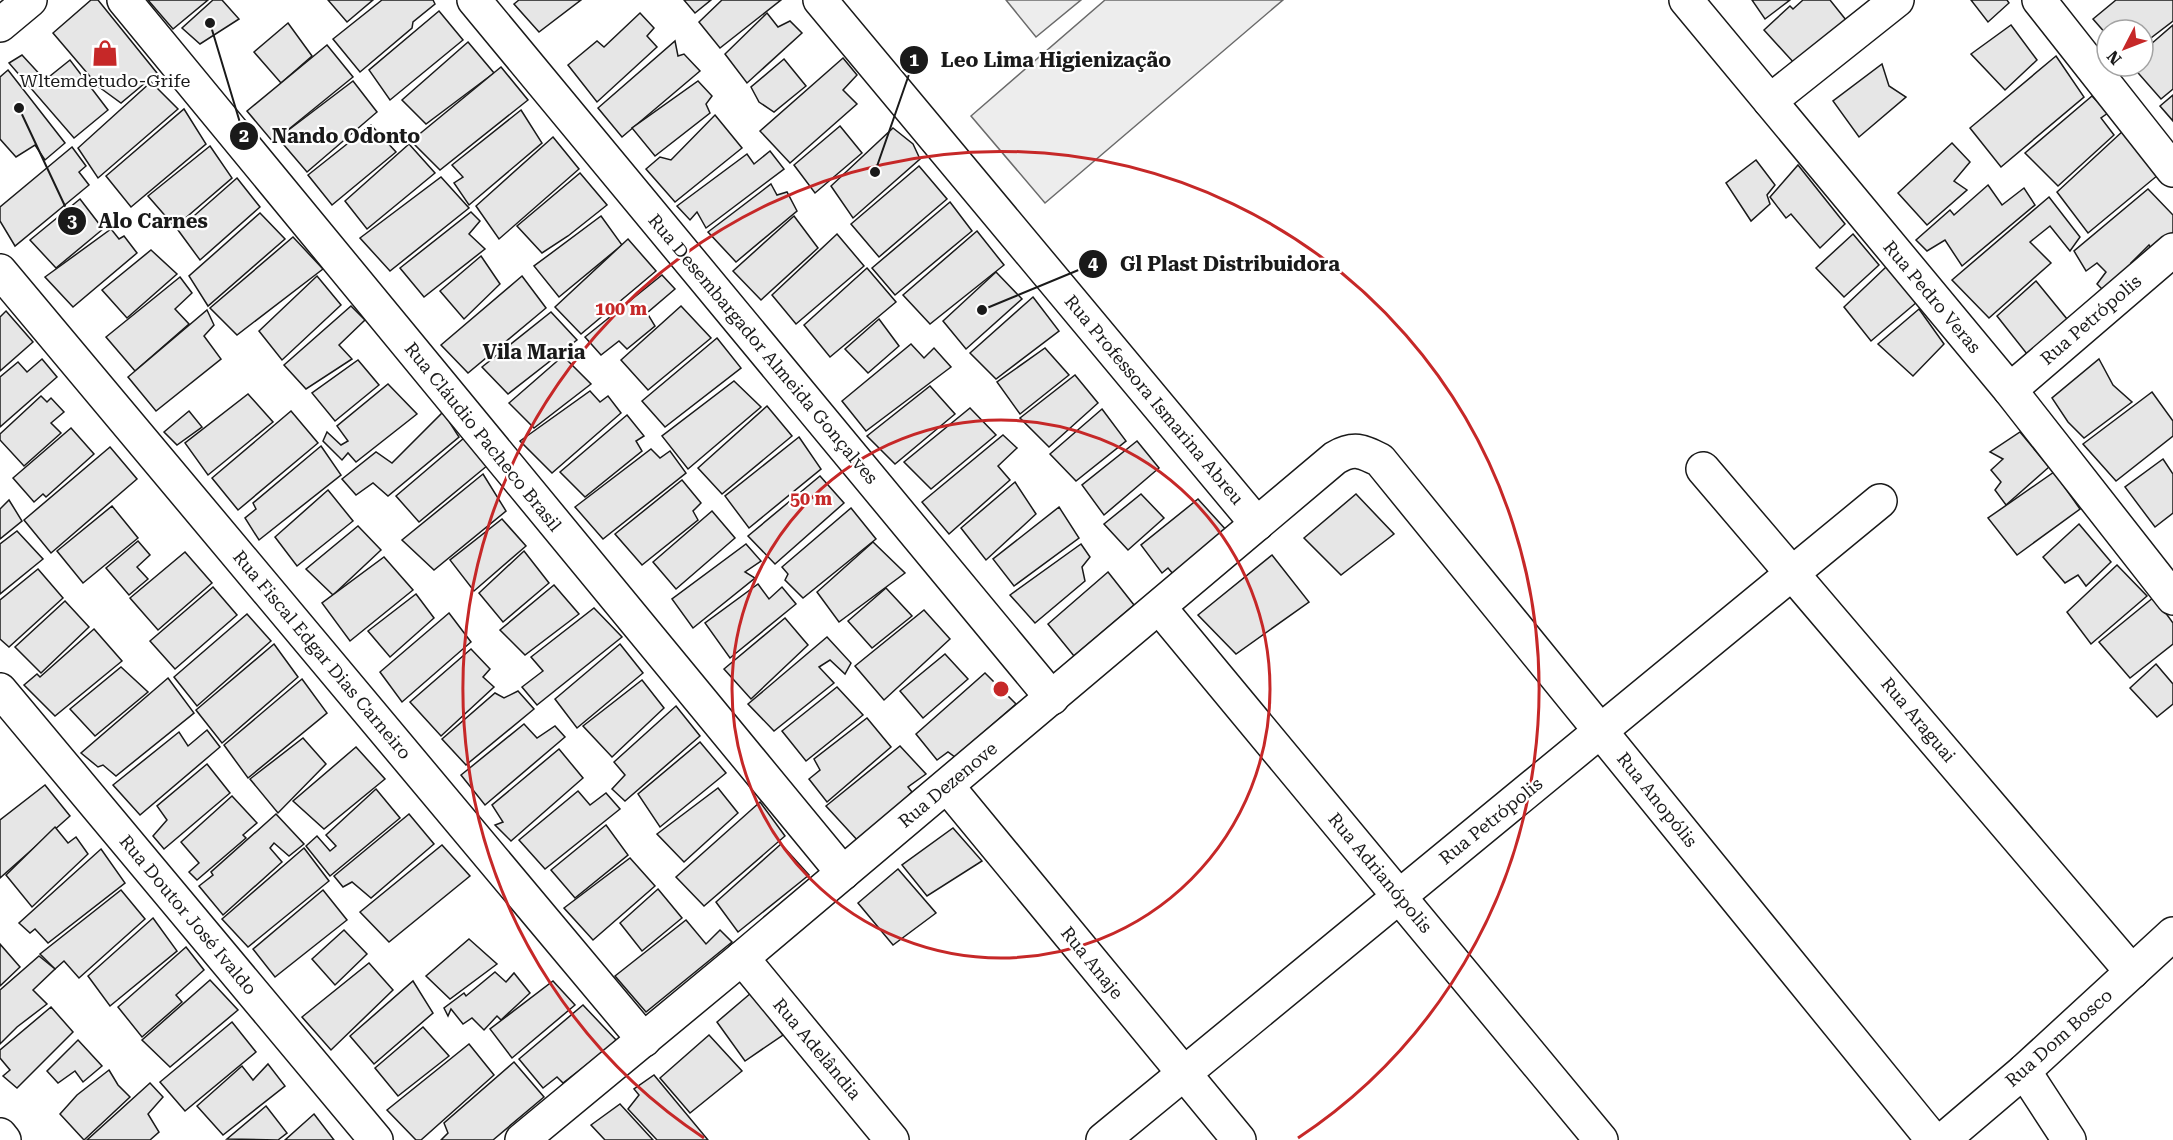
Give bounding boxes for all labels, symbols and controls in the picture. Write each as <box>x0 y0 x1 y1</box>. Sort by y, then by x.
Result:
north arrow <box>2095 18 2155 78</box>
shop icon: Wltemdetudo-Grife <box>90 38 120 68</box>
callout: Leo Lima Higienização <box>899 41 1184 79</box>
text: N <box>2103 47 2125 69</box>
text: Leo Lima Higienização <box>941 48 1171 72</box>
text: 1 <box>909 49 919 70</box>
place label: Wltemdetudo-Grife <box>20 70 191 91</box>
callout: Nando Odonto <box>229 117 432 155</box>
text: Nando Odonto <box>272 124 420 148</box>
text: 2 <box>239 125 249 146</box>
callout: Alo Carnes <box>57 202 220 240</box>
text: Alo Carnes <box>98 209 208 233</box>
text: 3 <box>67 210 77 231</box>
street label: Rua Desembargador Almeida Gonçalves <box>644 210 883 488</box>
street label: Rua Pedro Veras <box>1879 236 1985 357</box>
callout: Gl Plast Distribuidora <box>1078 245 1352 283</box>
text: Gl Plast Distribuidora <box>1120 252 1340 276</box>
text: 4 <box>1088 253 1098 274</box>
street label: Rua Petrópolis <box>2036 270 2145 369</box>
street label: Rua Professora Ismarina Abreu <box>1061 291 1248 509</box>
text: 100 m <box>595 298 648 319</box>
street label: Rua Cláudio Pacheco Brasil <box>401 338 566 536</box>
district label: Vila Maria <box>482 340 586 364</box>
text: 50 m <box>790 488 833 509</box>
street label: Rua Fiscal Edgar Dias Carneiro <box>229 546 416 763</box>
street label: Rua Araguai <box>1877 673 1960 767</box>
centre of rings <box>991 679 1011 699</box>
street label: Rua Dezenove <box>894 737 1001 832</box>
street label: Rua Anopólis <box>1613 748 1702 851</box>
street label: Rua Petrópolis <box>1435 773 1546 869</box>
street label: Rua Adrianópolis <box>1324 808 1437 937</box>
street label: Rua Doutor José Ivaldo <box>115 831 261 999</box>
street label: Rua Anaje <box>1057 922 1128 1003</box>
street label: Rua Dom Bosco <box>2001 984 2116 1091</box>
street label: Rua Adelândia <box>769 994 866 1104</box>

